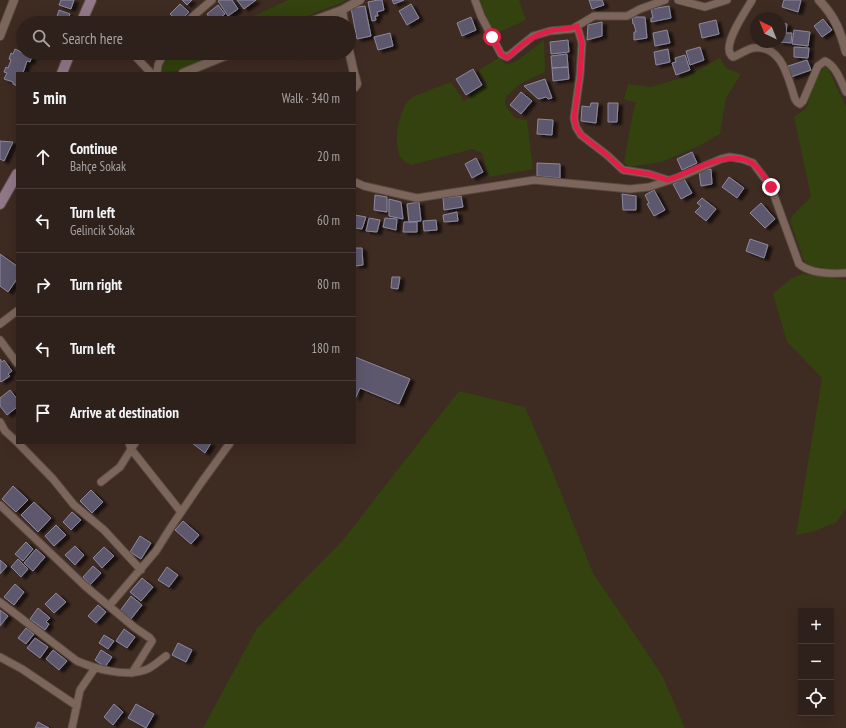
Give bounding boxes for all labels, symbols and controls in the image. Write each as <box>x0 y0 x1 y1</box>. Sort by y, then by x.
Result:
north arrow <box>750 12 786 48</box>
search box <box>16 16 356 60</box>
icon: search <box>30 27 52 49</box>
route start <box>483 28 501 46</box>
text: Search here <box>62 29 123 48</box>
text: 5 min <box>32 87 66 109</box>
text: Walk · 340 m <box>282 90 340 107</box>
text: Continue <box>70 139 117 158</box>
icon: ahead <box>32 146 54 168</box>
text: 20 m <box>317 148 340 165</box>
text: Bahçe Sokak <box>70 158 126 175</box>
route end <box>762 178 780 196</box>
text: Turn left <box>70 203 115 222</box>
icon: left <box>32 210 54 232</box>
text: 60 m <box>317 212 340 229</box>
text: Gelincik Sokak <box>70 222 135 239</box>
icon: right <box>32 274 54 296</box>
text: Turn right <box>70 275 122 294</box>
text: 80 m <box>317 276 340 293</box>
icon: left <box>32 338 54 360</box>
text: Turn left <box>70 339 115 358</box>
text: 180 m <box>311 340 340 357</box>
icon: arrive <box>32 402 54 424</box>
text: Arrive at destination <box>70 403 179 422</box>
map controls <box>798 608 834 716</box>
button: + <box>798 608 834 644</box>
button: − <box>798 644 834 680</box>
button: locate <box>798 680 834 716</box>

